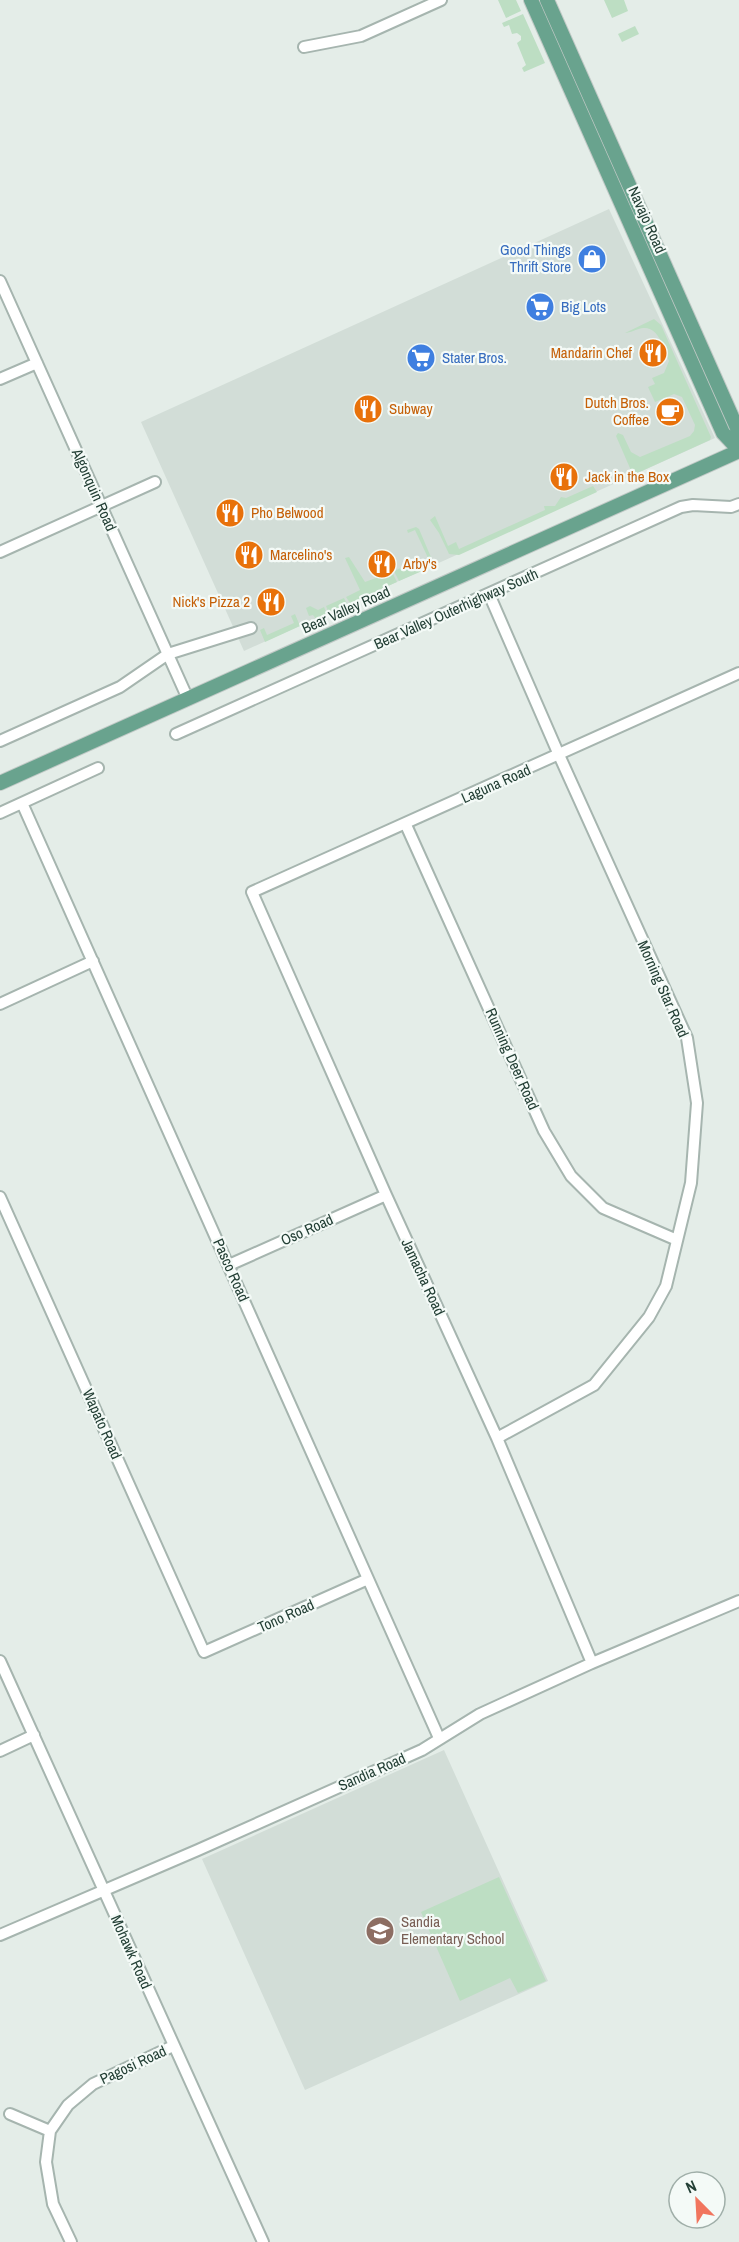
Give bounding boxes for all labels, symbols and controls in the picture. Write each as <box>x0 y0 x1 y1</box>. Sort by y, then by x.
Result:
street label: Navajo Road <box>623 183 672 257</box>
place label: Good Things Thrift Store <box>500 239 571 277</box>
shop icon: Good Things Thrift Store <box>576 243 608 275</box>
supermarket icon: Big Lots <box>524 291 556 323</box>
place label: Big Lots <box>561 296 606 317</box>
restaurant icon: Mandarin Chef <box>637 337 669 369</box>
supermarket icon: Stater Bros. <box>405 342 437 374</box>
place label: Mandarin Chef <box>551 342 633 363</box>
place label: Stater Bros. <box>442 347 507 368</box>
place label: Dutch Bros. Coffee <box>585 392 649 430</box>
restaurant icon: Subway <box>352 393 384 425</box>
cafe icon: Dutch Bros. Coffee <box>654 396 686 428</box>
place label: Subway <box>389 398 434 419</box>
street label: Algonquin Road <box>67 444 122 534</box>
restaurant icon: Jack in the Box <box>548 461 580 493</box>
place label: Jack in the Box <box>585 466 670 487</box>
restaurant icon: Pho Belwood <box>214 497 246 529</box>
place label: Pho Belwood <box>251 502 323 523</box>
restaurant icon: Marcelino's <box>233 539 265 571</box>
place label: Marcelino's <box>270 544 333 565</box>
restaurant icon: Arby's <box>366 548 398 580</box>
place label: Arby's <box>402 553 437 574</box>
street label: Bear Valley Outerhighway South <box>370 563 541 654</box>
street label: Bear Valley Road <box>298 581 393 638</box>
restaurant icon: Nick's Pizza 2 <box>255 586 287 618</box>
place label: Nick's Pizza 2 <box>172 591 250 612</box>
street label: Laguna Road <box>458 759 534 808</box>
street label: Morning Star Road <box>633 937 694 1041</box>
street label: Running Deer Road <box>481 1005 544 1113</box>
street label: Oso Road <box>277 1209 336 1250</box>
street label: Pasco Road <box>208 1235 255 1305</box>
street label: Jamacha Road <box>396 1235 450 1319</box>
street label: Wapato Road <box>78 1385 127 1462</box>
street label: Tono Road <box>254 1594 317 1637</box>
street label: Sandia Road <box>335 1747 409 1796</box>
place label: Sandia Elementary School <box>401 1911 504 1949</box>
street label: Mohawk Road <box>106 1912 157 1992</box>
school or university icon: Sandia Elementary School <box>364 1915 396 1947</box>
street label: Pagosi Road <box>96 2040 169 2089</box>
north arrow <box>667 2170 727 2230</box>
text: N <box>682 2174 700 2198</box>

